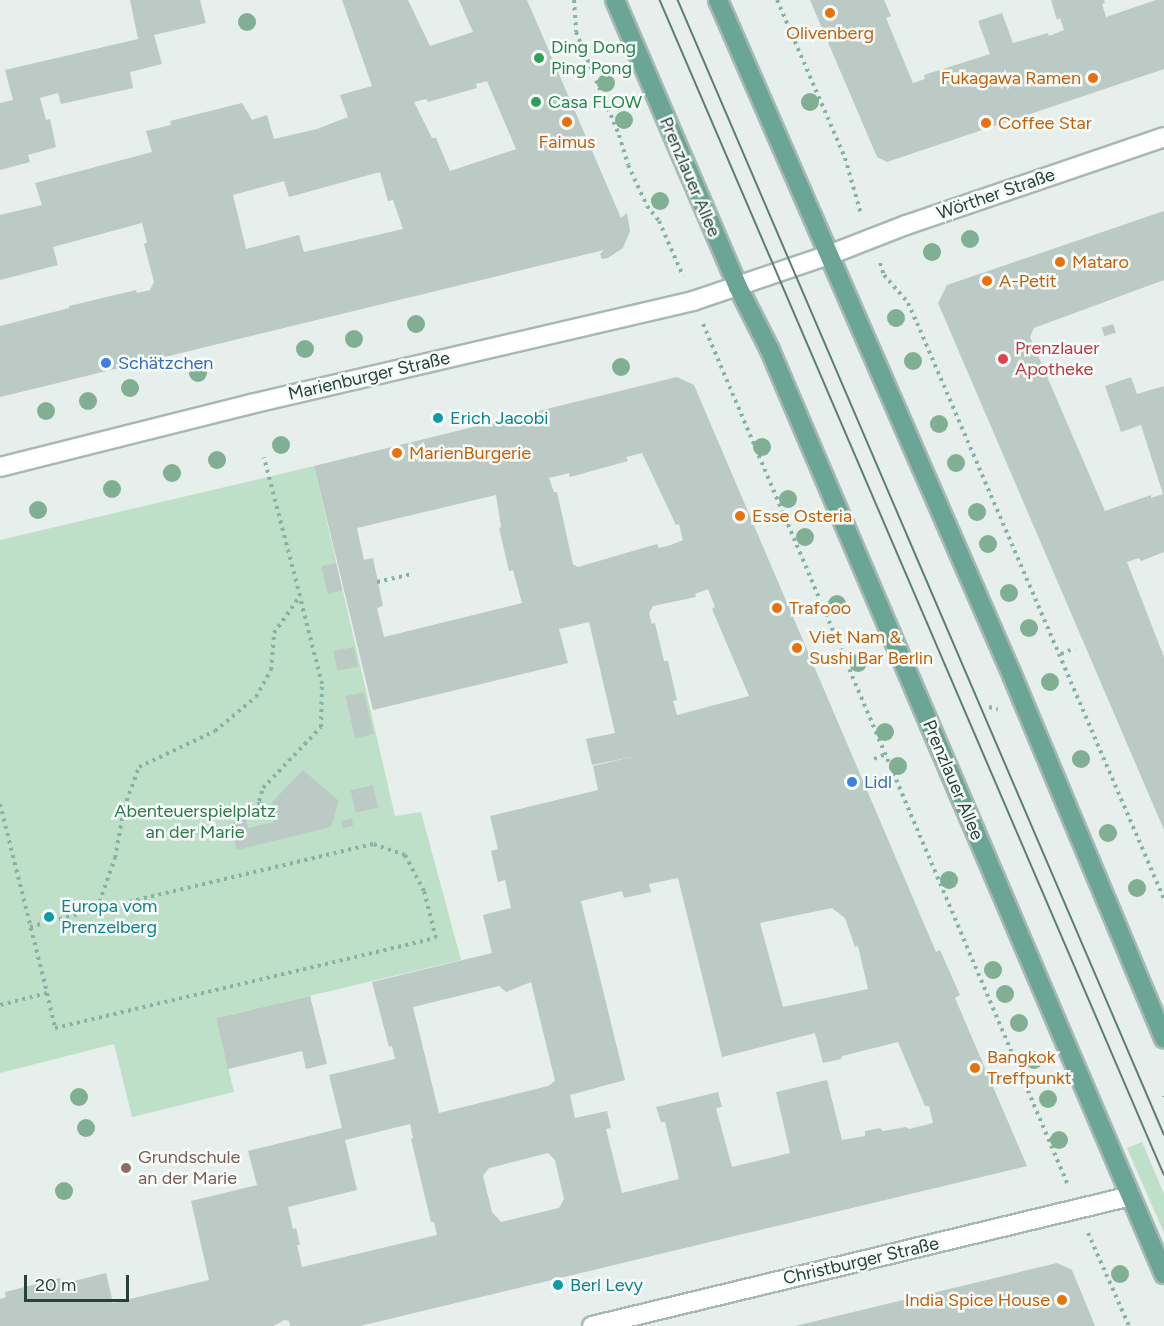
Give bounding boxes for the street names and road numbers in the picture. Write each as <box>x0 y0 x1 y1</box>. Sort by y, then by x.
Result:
street label: Prenzlauer Allee <box>655 114 725 240</box>
street label: Wörther Straße <box>934 164 1058 224</box>
street label: Marienburger Straße <box>286 347 452 405</box>
street label: Prenzlauer Allee <box>918 717 988 843</box>
street label: Christburger Straße <box>781 1233 941 1289</box>

